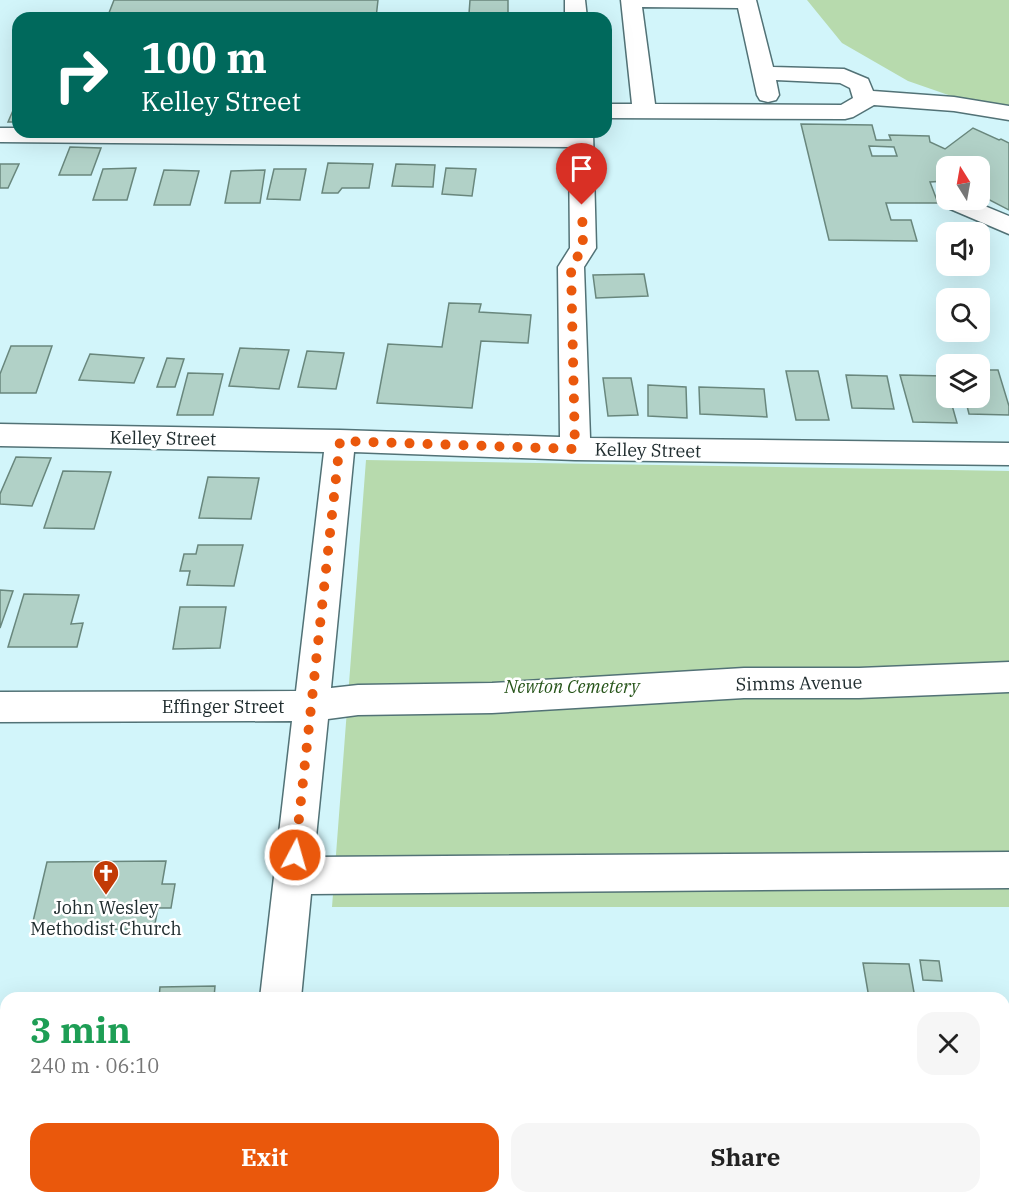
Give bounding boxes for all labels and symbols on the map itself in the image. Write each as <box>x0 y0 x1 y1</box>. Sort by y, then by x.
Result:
pin <box>556 143 607 205</box>
north arrow <box>936 156 990 210</box>
street label: Kelley Street <box>109 426 217 450</box>
street label: Kelley Street <box>594 438 702 462</box>
street label: Simms Avenue <box>735 670 863 696</box>
park label: Newton Cemetery <box>504 675 641 698</box>
street label: Effinger Street <box>162 695 284 718</box>
position arrow <box>263 823 327 887</box>
church icon: John Wesley Methodist Church <box>91 858 121 896</box>
place label: John Wesley Methodist Church <box>30 896 182 940</box>

